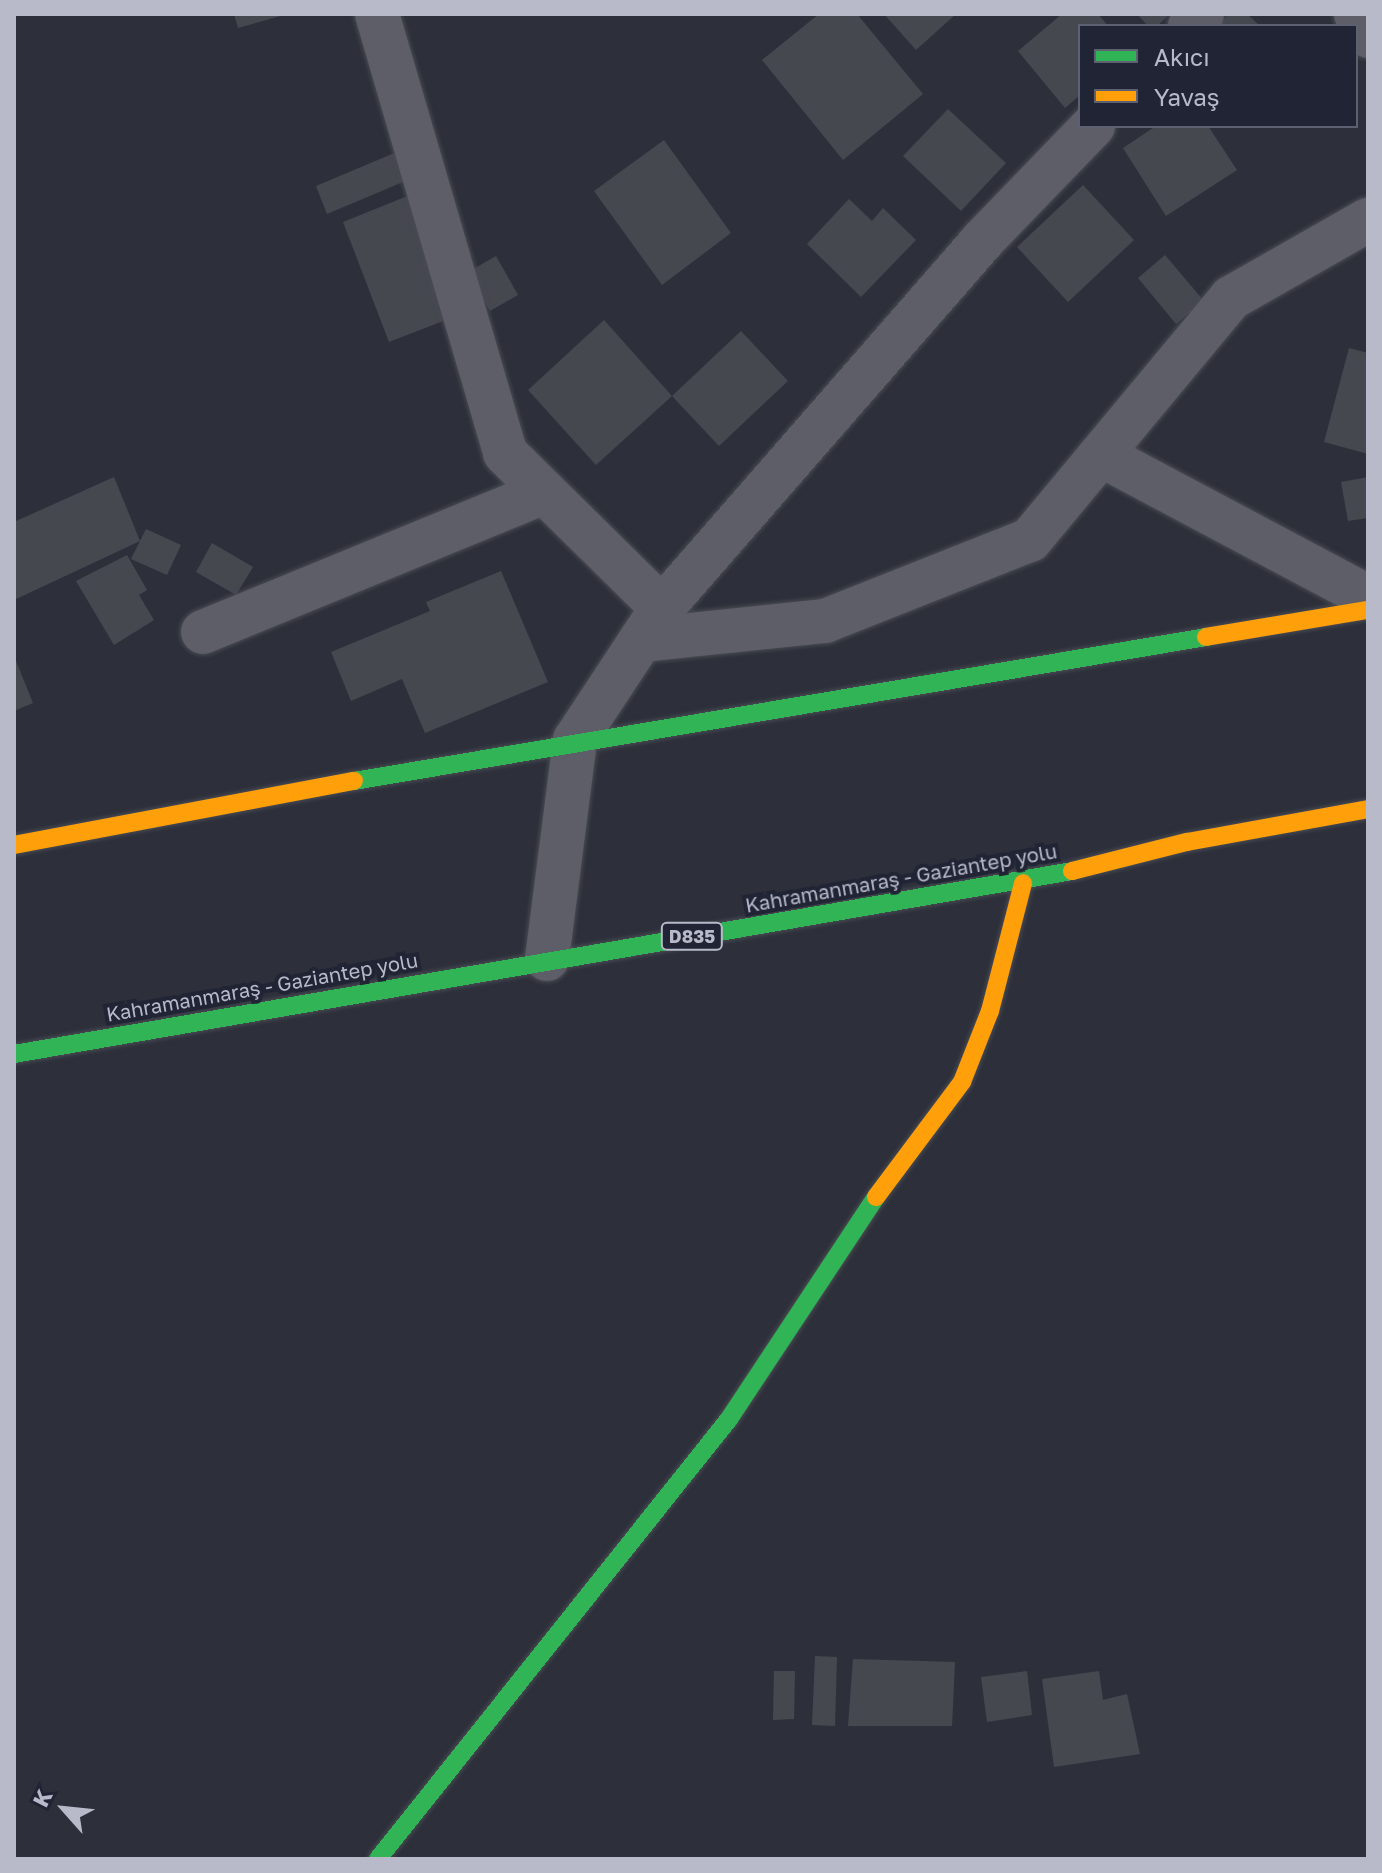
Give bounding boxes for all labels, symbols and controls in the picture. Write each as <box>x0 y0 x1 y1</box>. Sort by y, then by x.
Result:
legend <box>1078 24 1358 128</box>
text: Akıcı <box>1154 42 1210 71</box>
text: Yavaş <box>1154 82 1220 111</box>
street label: Kahramanmaraş - Gaziantep yolu <box>743 839 1059 917</box>
road number: D835 <box>660 922 724 950</box>
street label: Kahramanmaraş - Gaziantep yolu <box>104 948 420 1026</box>
north arrow <box>24 1769 104 1849</box>
text: K <box>27 1785 58 1811</box>

